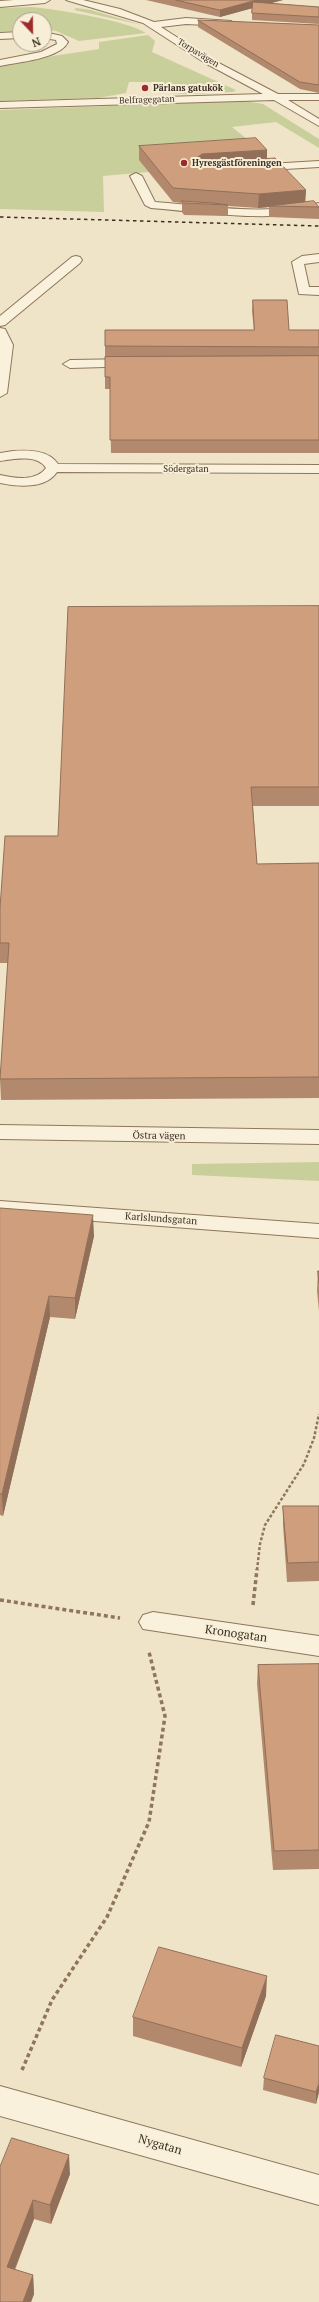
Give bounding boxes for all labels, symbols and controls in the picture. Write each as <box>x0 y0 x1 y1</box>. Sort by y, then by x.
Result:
north arrow <box>12 12 52 52</box>
text: N <box>30 34 43 50</box>
street label: Torpavägen <box>175 36 221 70</box>
marker: Pärlans gatukök <box>140 83 150 93</box>
place label: Pärlans gatukök <box>153 83 223 93</box>
street label: Belfragegatan <box>119 94 175 106</box>
marker: Hyresgästföreningen <box>179 158 189 168</box>
place label: Hyresgästföreningen <box>192 158 282 168</box>
street label: Södergatan <box>163 464 209 474</box>
street label: Östra vägen <box>132 1130 186 1142</box>
street label: Karlslundsgatan <box>125 1210 197 1228</box>
street label: Kronogatan <box>204 1623 268 1645</box>
street label: Nygatan <box>137 2132 183 2158</box>

